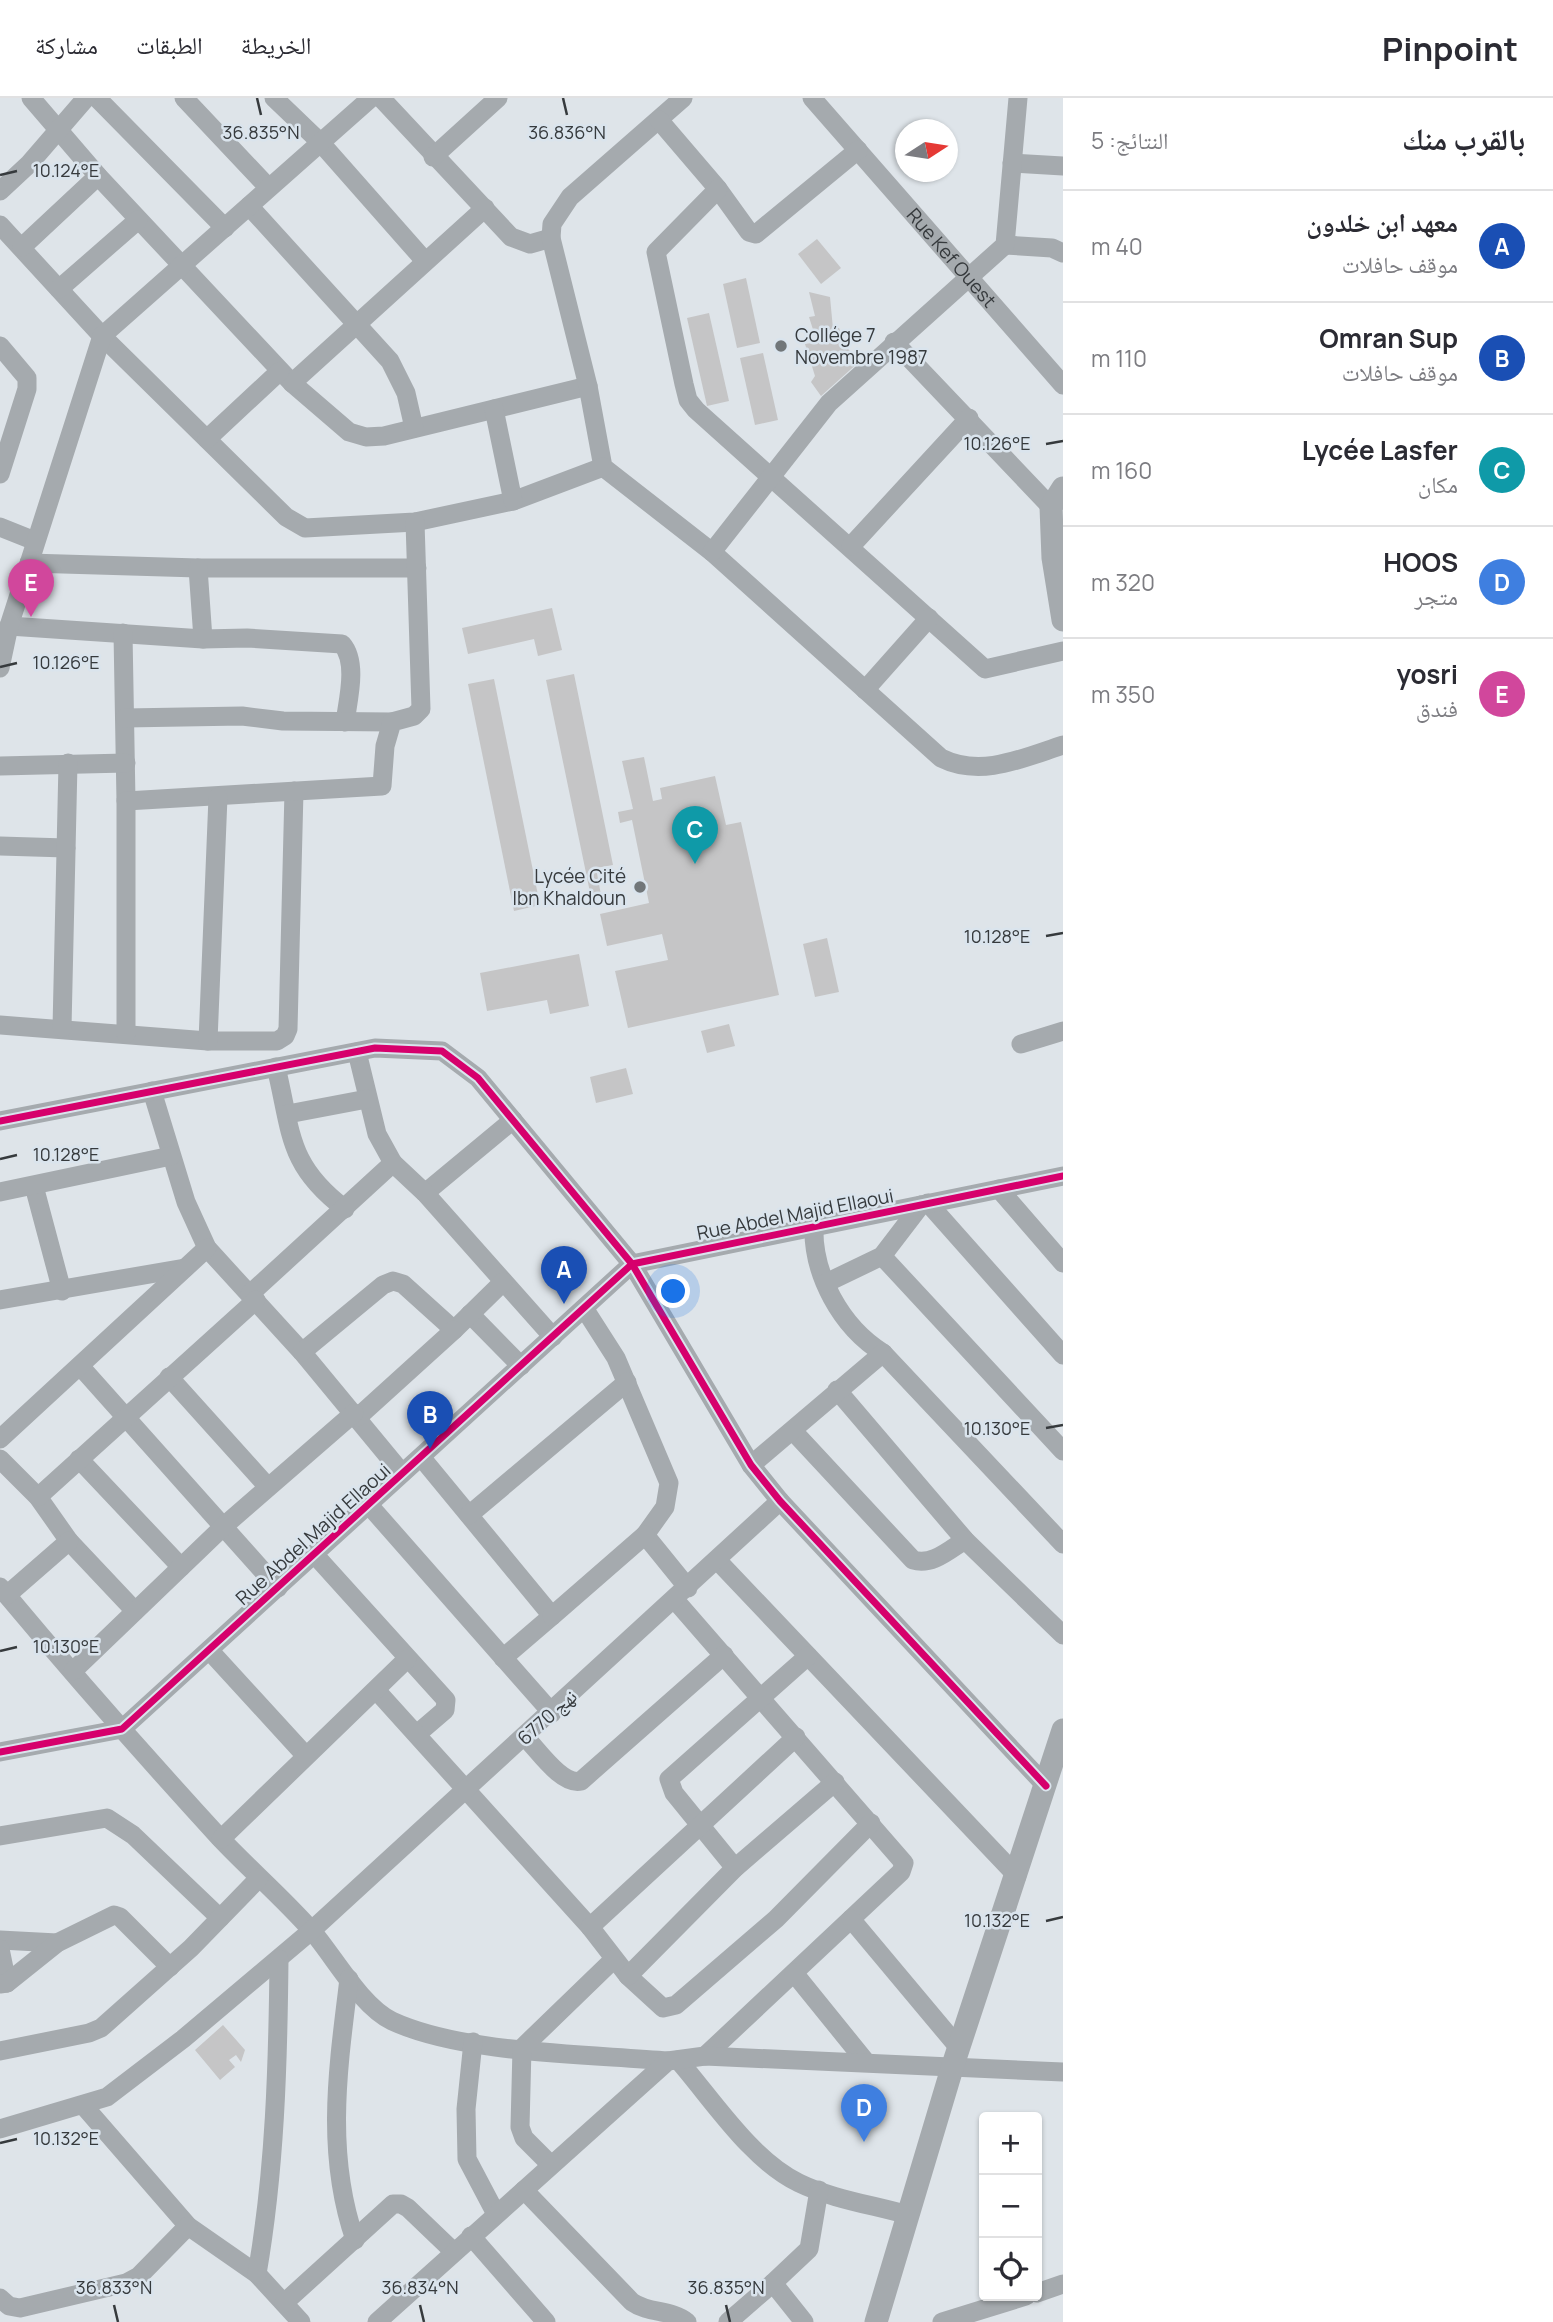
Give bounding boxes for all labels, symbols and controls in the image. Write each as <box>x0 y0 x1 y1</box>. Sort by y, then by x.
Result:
text: Pinpoint <box>1382 26 1518 71</box>
text: مشاركة <box>35 28 98 61</box>
text: الطبقات <box>136 28 203 61</box>
text: الخريطة <box>241 28 311 61</box>
text: بالقرب منك <box>1402 118 1525 159</box>
north arrow <box>895 119 958 182</box>
text: 36.835°N <box>223 120 299 144</box>
text: 36.836°N <box>528 120 606 144</box>
text: النتائج: 5 <box>1091 124 1169 156</box>
text: 10.124°E <box>33 158 99 182</box>
street label: Rue Kef Ouest <box>901 202 1002 313</box>
text: معهد ابن خلدون <box>1306 204 1458 240</box>
text: 40 m <box>1091 230 1143 262</box>
text: A <box>1494 230 1510 262</box>
text: موقف حافلات <box>1342 248 1458 280</box>
text: Omran Sup <box>1319 320 1458 356</box>
place label: Collége 7 Novembre 1987 <box>795 322 928 370</box>
marker: Collége 7 Novembre 1987 <box>773 338 789 354</box>
text: 110 m <box>1091 342 1147 374</box>
text: B <box>1495 342 1509 374</box>
text: موقف حافلات <box>1342 356 1458 388</box>
text: 10.126°E <box>963 431 1031 455</box>
text: Lycée Lasfer <box>1302 432 1458 468</box>
text: 160 m <box>1091 454 1152 486</box>
text: C <box>1494 454 1511 486</box>
text: مكان <box>1418 468 1458 500</box>
text: HOOS <box>1383 544 1458 580</box>
pin: E <box>8 559 54 617</box>
text: 320 m <box>1091 566 1155 598</box>
text: D <box>1494 566 1510 598</box>
text: متجر <box>1415 580 1458 612</box>
text: 10.126°E <box>32 650 100 674</box>
text: yosri <box>1396 656 1458 692</box>
text: 350 m <box>1091 678 1155 710</box>
text: E <box>1495 678 1509 710</box>
text: فندق <box>1416 692 1458 724</box>
pin: C <box>672 806 718 864</box>
place label: Lycée Cité Ibn Khaldoun <box>513 863 626 911</box>
marker: Lycée Cité Ibn Khaldoun <box>632 879 648 895</box>
text: 10.128°E <box>964 924 1030 948</box>
text: 10.128°E <box>33 1142 99 1166</box>
street label: Rue Abdel Majid Ellaoui <box>694 1182 896 1246</box>
pin: A <box>541 1246 587 1304</box>
your location <box>656 1274 690 1308</box>
pin: B <box>407 1391 453 1449</box>
text: 10.130°E <box>964 1416 1030 1440</box>
street label: Rue Abdel Majid Ellaoui <box>230 1457 396 1611</box>
text: 10.130°E <box>33 1634 99 1658</box>
street label: نهج 6770 <box>512 1683 582 1751</box>
text: 10.132°E <box>964 1908 1030 1932</box>
pin: D <box>841 2084 887 2142</box>
map controls <box>979 2112 1042 2301</box>
button: + <box>979 2112 1042 2175</box>
text: 10.132°E <box>33 2126 99 2150</box>
button: − <box>979 2175 1042 2238</box>
button: locate <box>979 2238 1042 2301</box>
text: 36.833°N <box>76 2275 152 2299</box>
text: 36.834°N <box>381 2275 459 2299</box>
text: 36.835°N <box>688 2275 764 2299</box>

